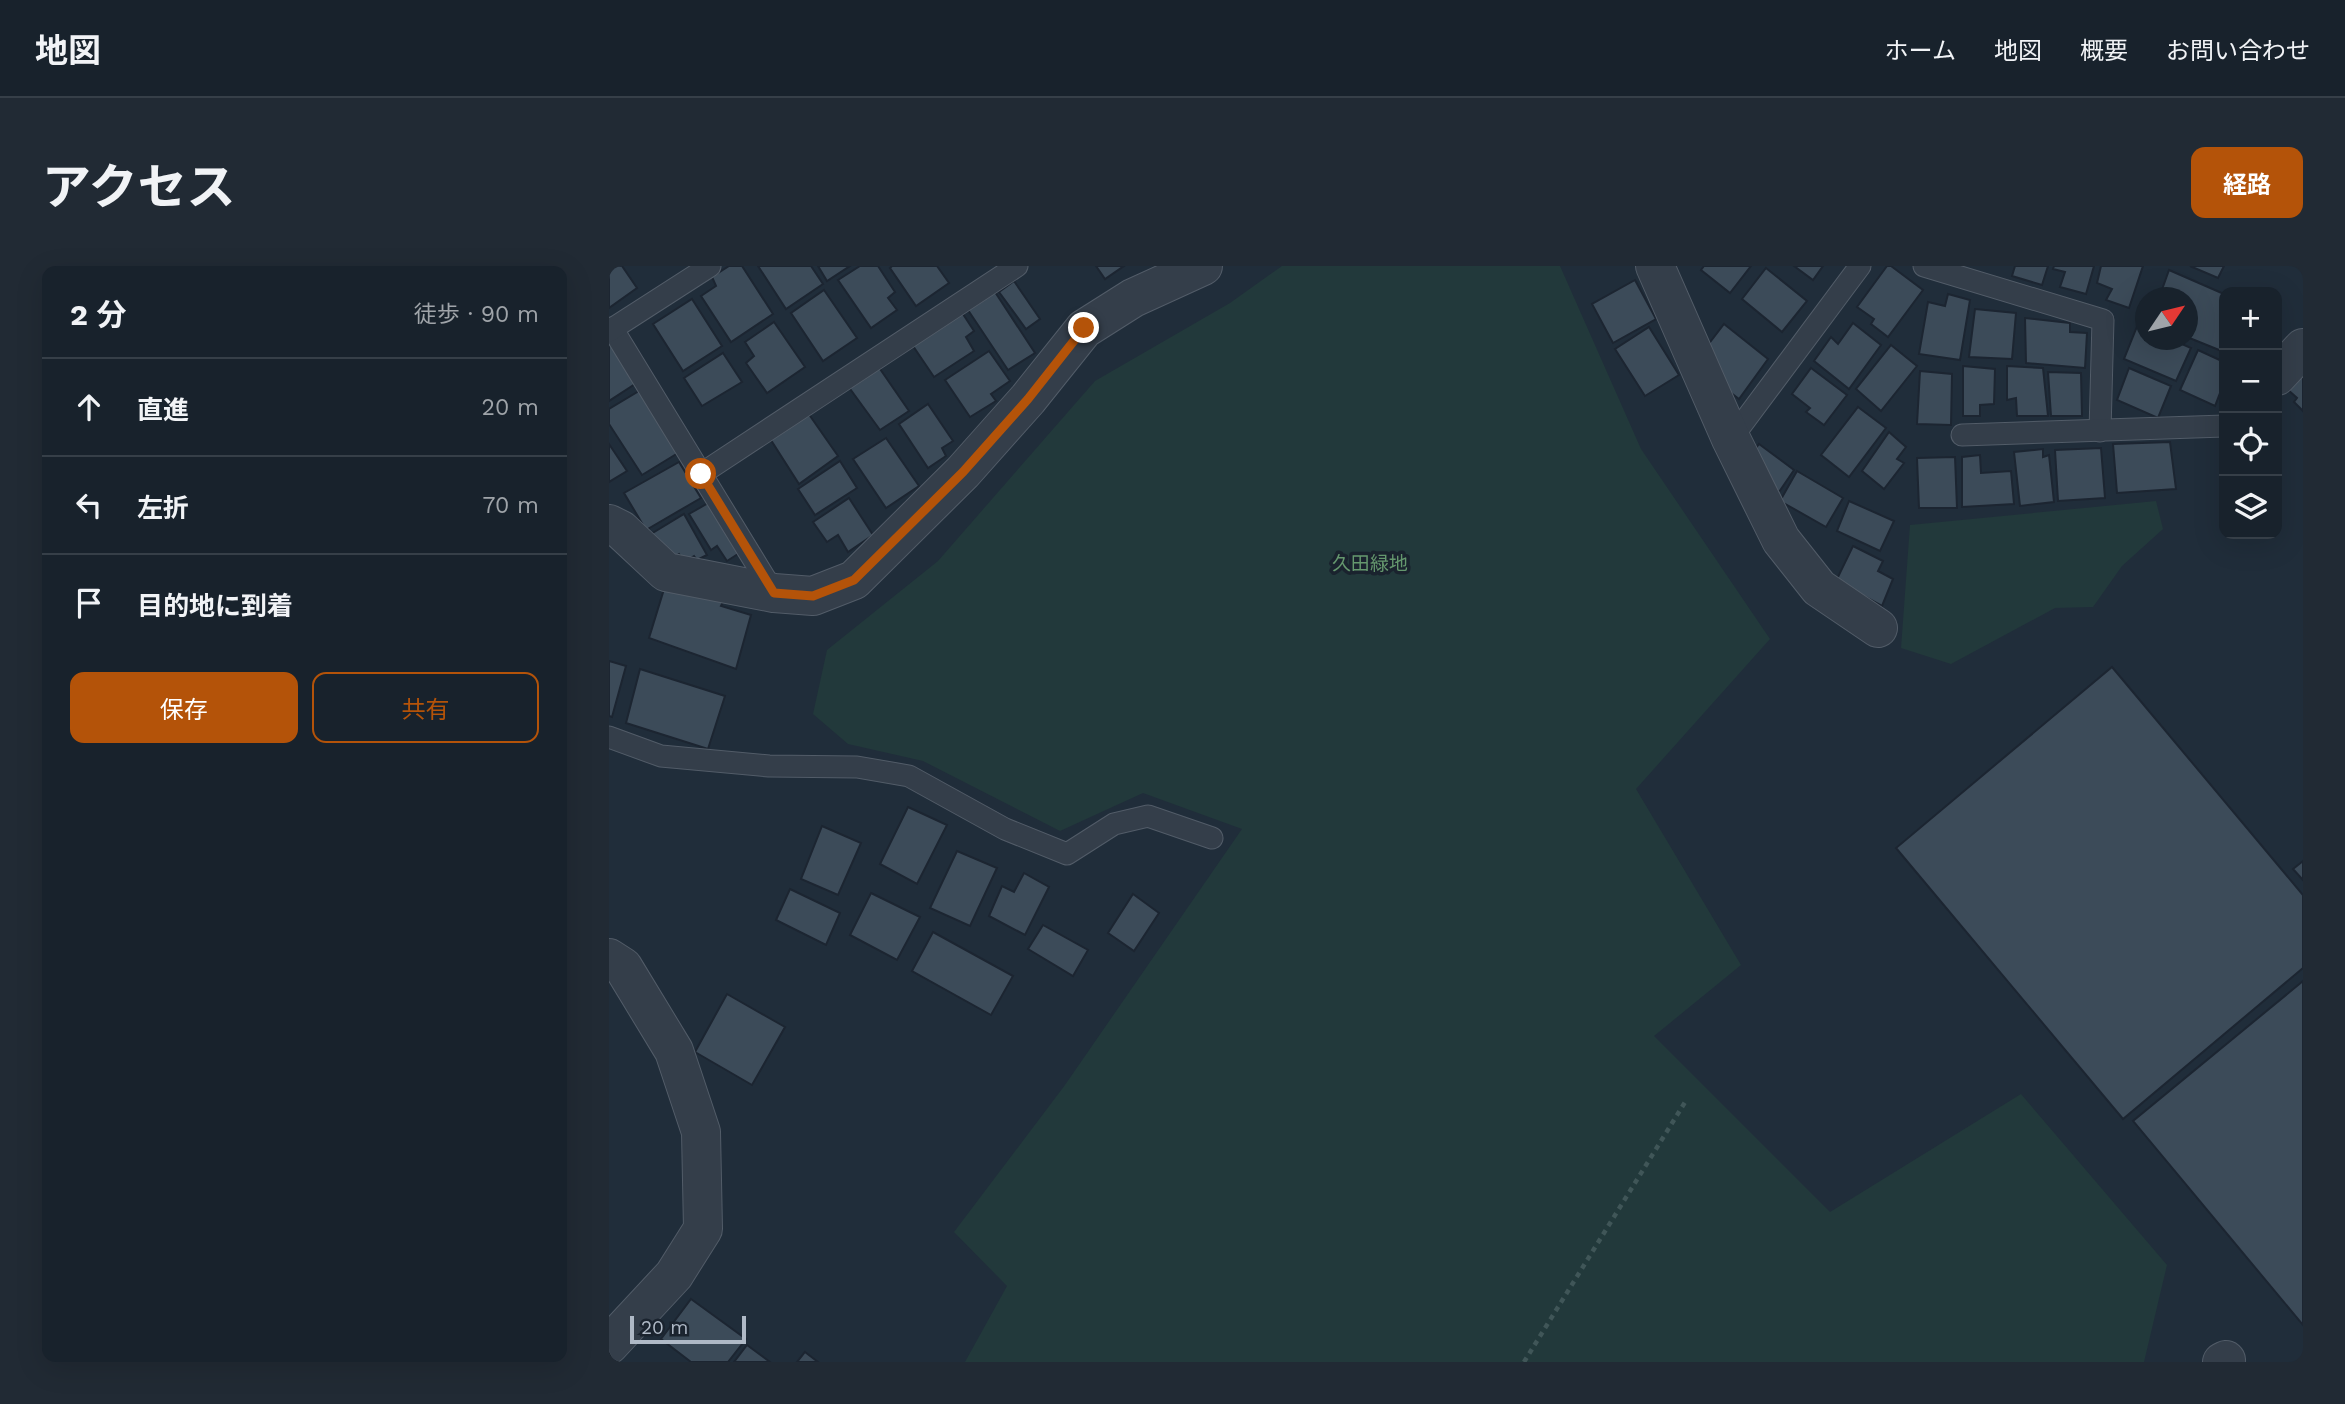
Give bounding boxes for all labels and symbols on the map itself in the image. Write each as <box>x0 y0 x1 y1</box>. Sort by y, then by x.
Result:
north arrow <box>2135 287 2198 350</box>
route end <box>1068 312 1099 343</box>
route start <box>685 458 716 489</box>
park label: 久田緑地 <box>1332 552 1408 575</box>
scale bar <box>630 1313 745 1345</box>

